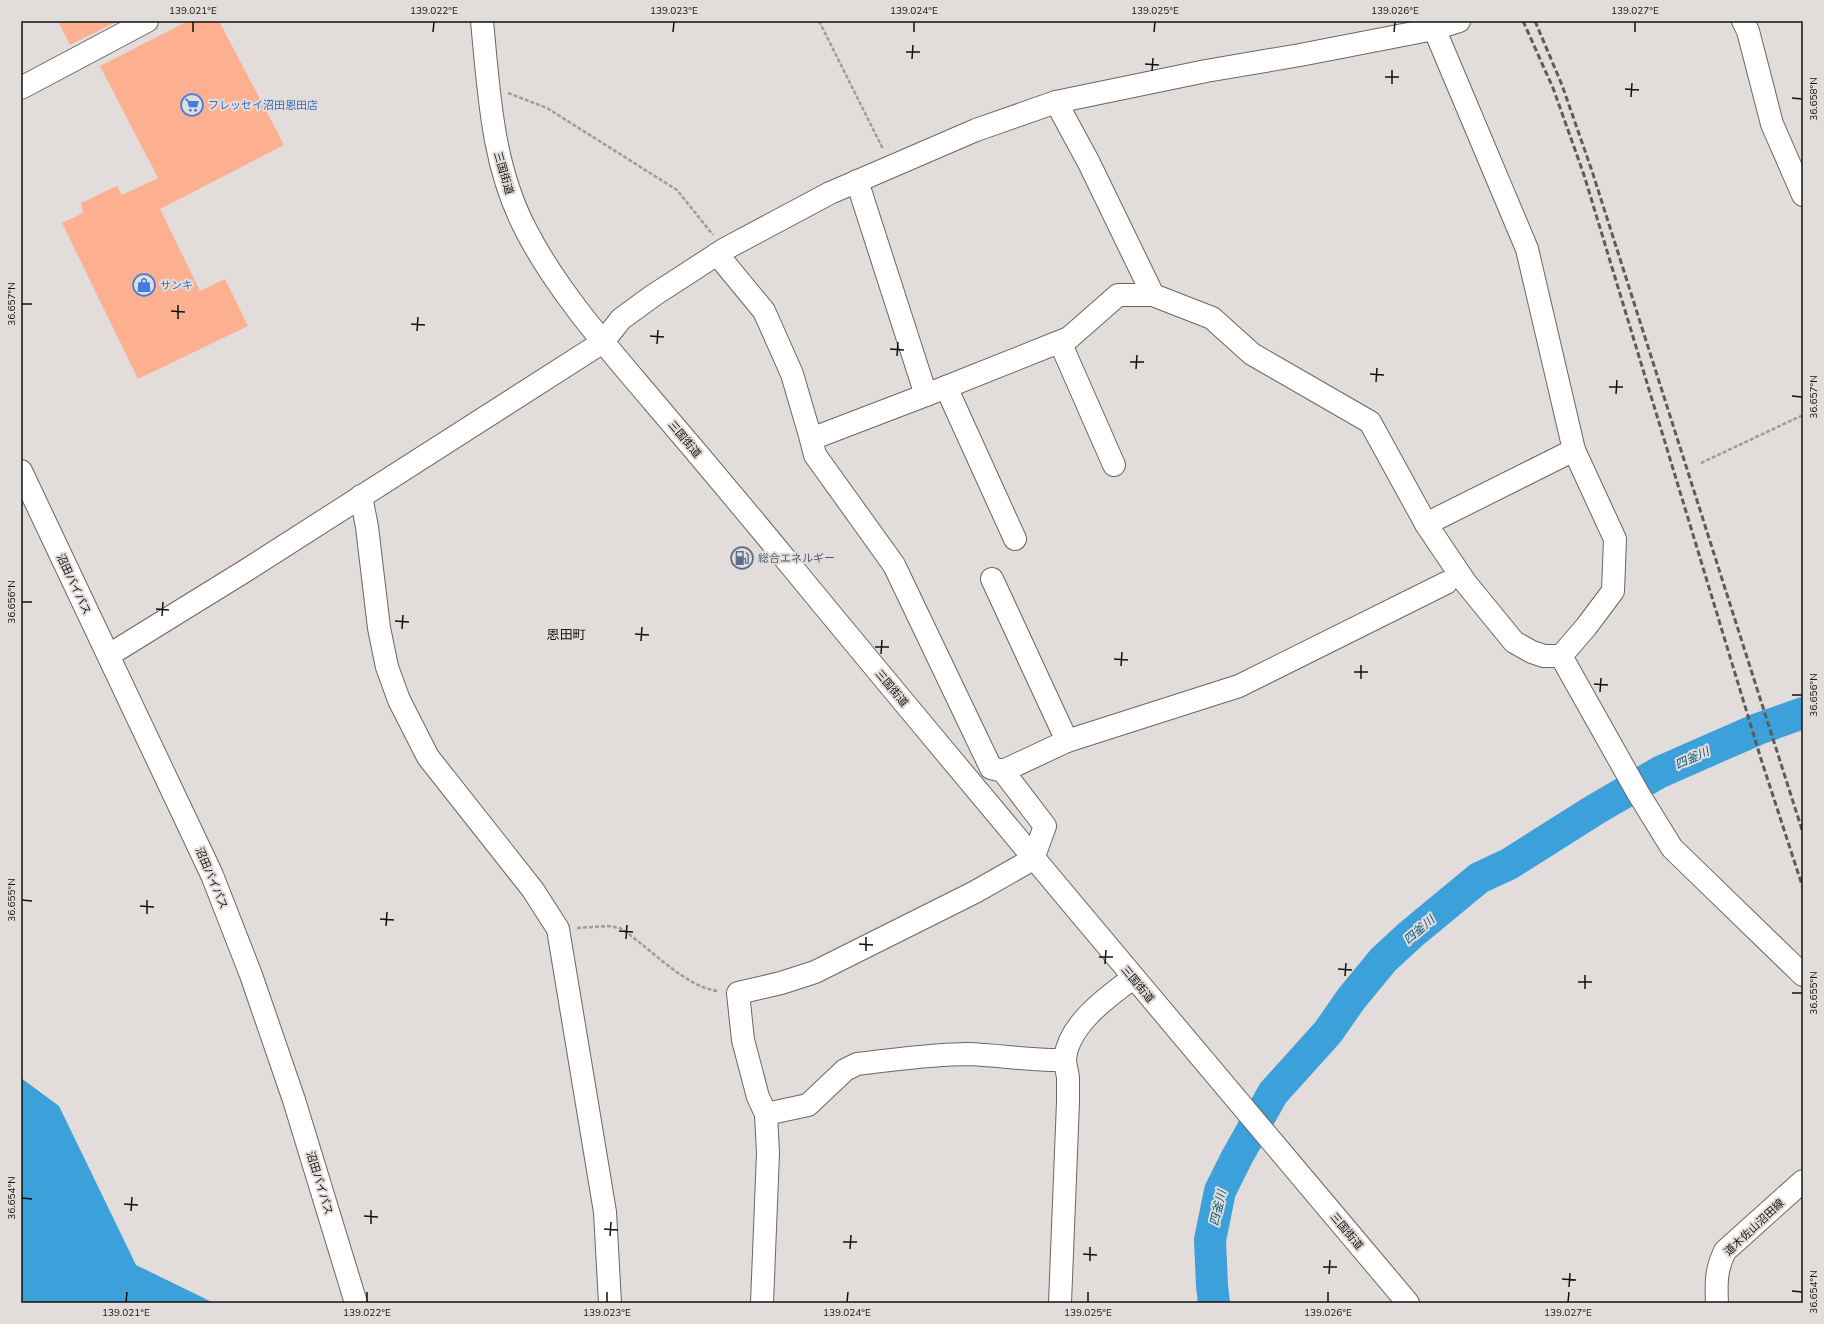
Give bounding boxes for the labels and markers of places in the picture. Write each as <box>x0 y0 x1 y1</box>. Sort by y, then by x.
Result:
supermarket icon: フレッセイ沼田恩田店 <box>179 92 205 118</box>
place label: フレッセイ沼田恩田店 <box>208 98 318 113</box>
shop icon: サンキ <box>131 272 157 298</box>
place label: サンキ <box>160 278 193 293</box>
fuel station icon: 総合エネルギー <box>729 545 755 571</box>
place label: 総合エネルギー <box>758 551 835 566</box>

